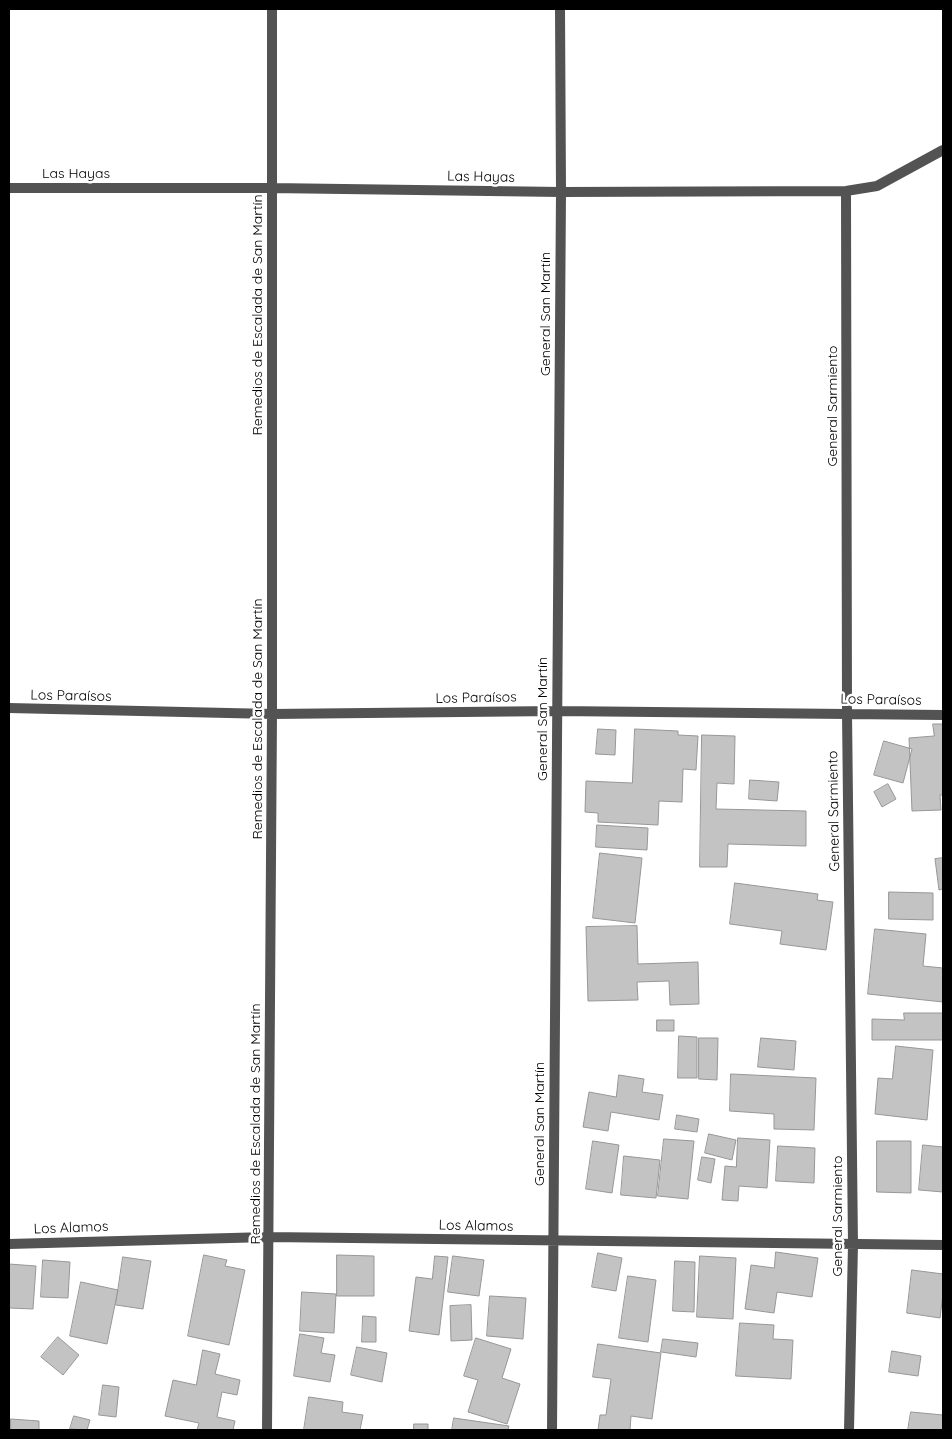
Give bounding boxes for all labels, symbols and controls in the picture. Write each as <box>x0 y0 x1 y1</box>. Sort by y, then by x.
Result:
street label: Las Hayas <box>42 166 110 182</box>
street label: Las Hayas <box>447 168 515 186</box>
street label: Remedios de Escalada de San Martín <box>250 195 266 435</box>
street label: General San Martín <box>538 252 554 376</box>
street label: General Sarmiento <box>825 345 841 467</box>
street label: Remedios de Escalada de San Martín <box>250 599 266 839</box>
street label: General San Martín <box>535 657 551 781</box>
street label: Los Paraísos <box>30 687 112 705</box>
street label: Los Paraísos <box>435 689 517 707</box>
street label: Los Paraísos <box>840 691 922 709</box>
street label: General Sarmiento <box>825 750 843 872</box>
street label: Remedios de Escalada de San Martín <box>248 1004 264 1244</box>
street label: General San Martín <box>532 1062 548 1186</box>
street label: General Sarmiento <box>830 1155 846 1277</box>
street label: Los Alamos <box>438 1217 514 1235</box>
street label: Los Alamos <box>33 1218 109 1238</box>

